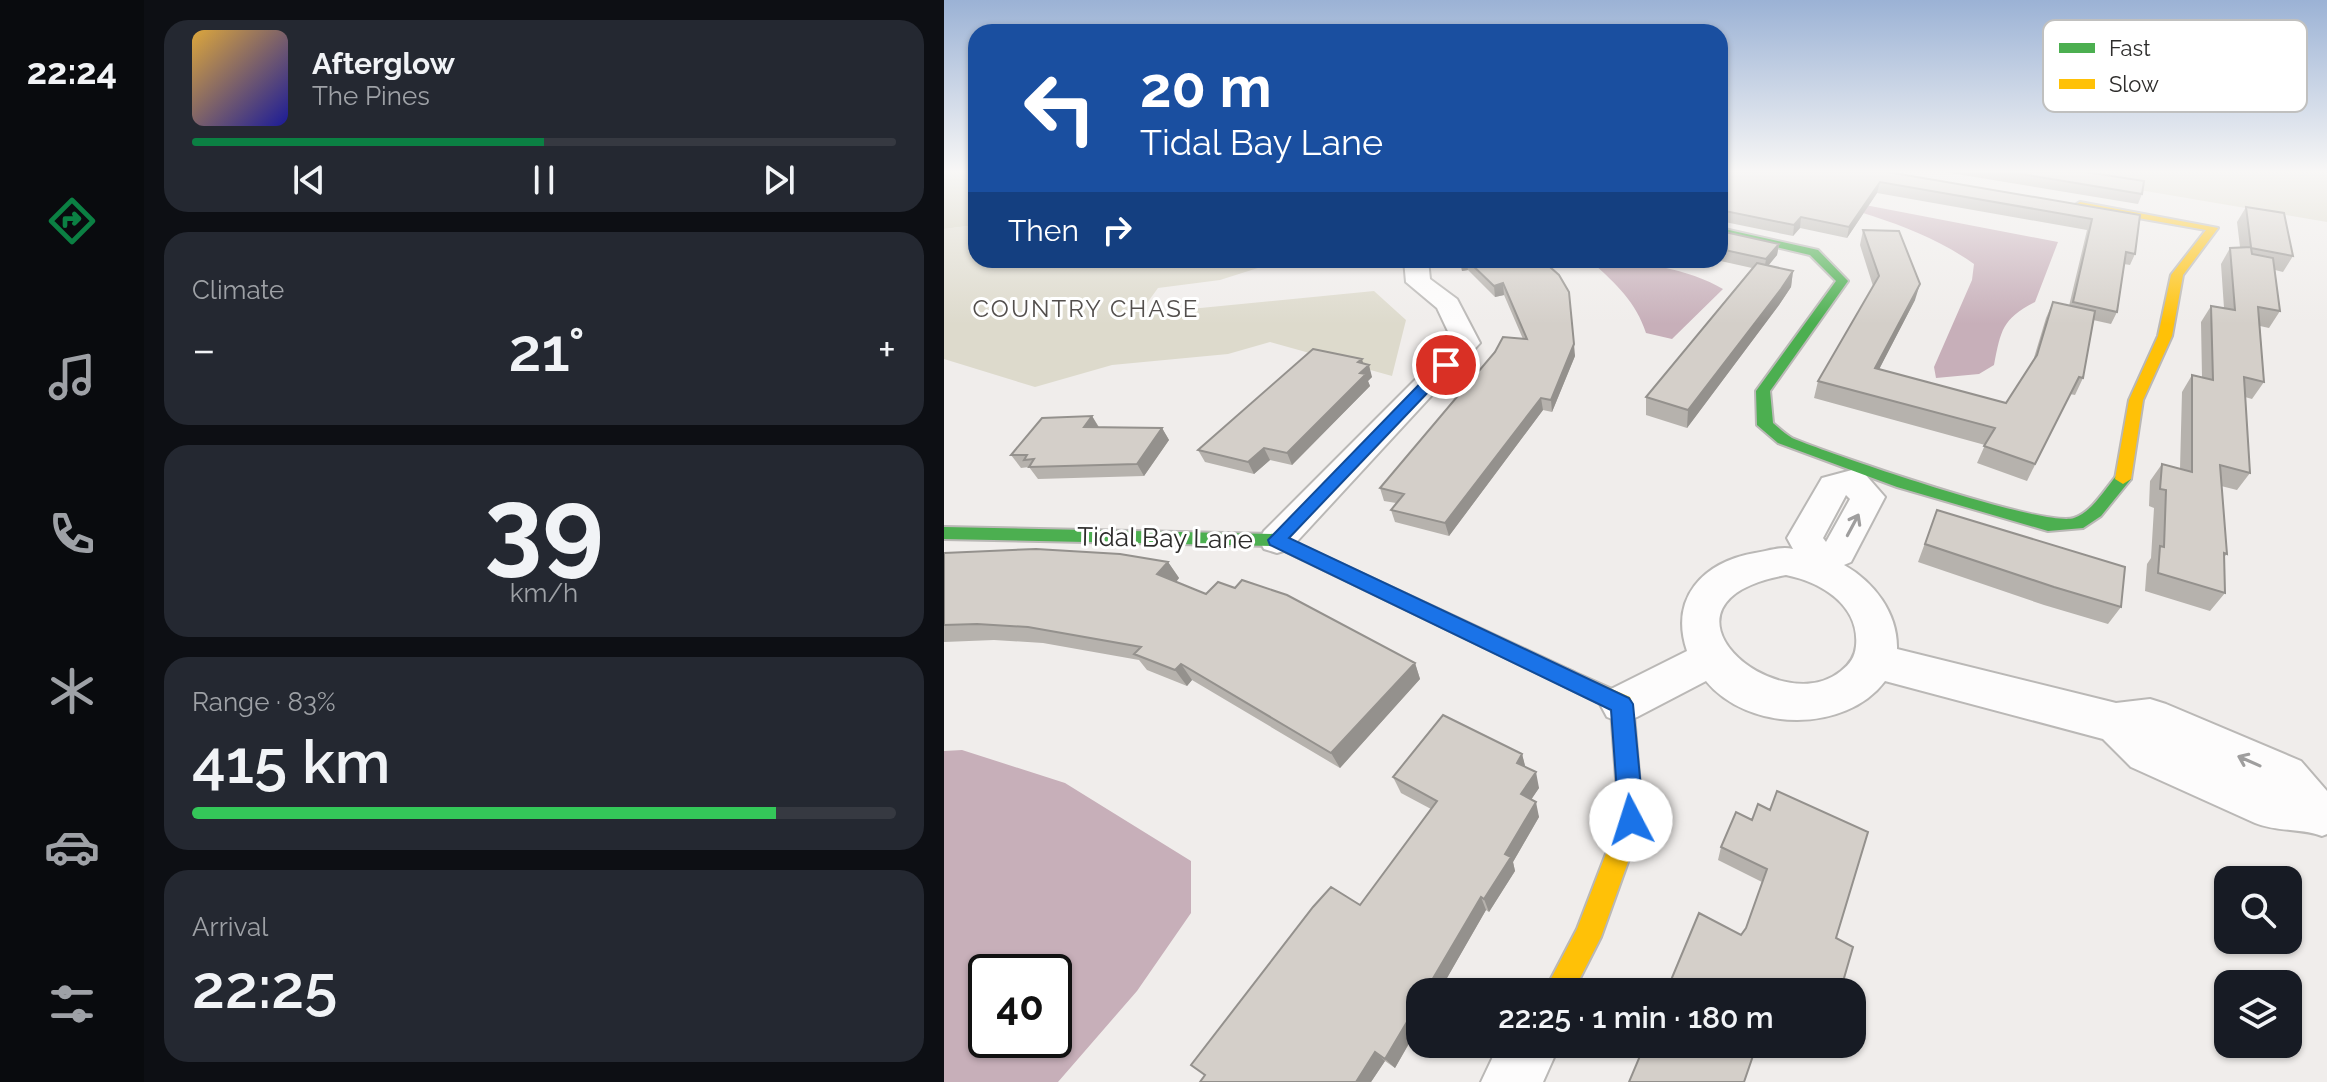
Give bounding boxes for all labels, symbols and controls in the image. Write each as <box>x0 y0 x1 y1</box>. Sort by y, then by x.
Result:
legend <box>2043 20 2307 112</box>
text: Fast <box>2109 35 2151 61</box>
text: Afterglow <box>312 46 455 81</box>
text: 22:24 <box>27 50 117 92</box>
text: 20 m <box>1140 54 1272 120</box>
icon: left <box>1008 56 1112 160</box>
text: Slow <box>2109 71 2159 97</box>
text: The Pines <box>312 81 430 111</box>
text: Tidal Bay Lane <box>1140 121 1383 163</box>
icon: previous <box>287 158 331 202</box>
icon: pause <box>522 158 566 202</box>
icon: next <box>757 158 801 202</box>
icon: directions <box>44 193 100 249</box>
icon: right <box>1095 208 1139 252</box>
text: Then <box>1008 213 1079 248</box>
text: Climate <box>192 275 284 305</box>
district label: COUNTRY CHASE <box>973 294 1199 323</box>
text: 21° <box>508 315 585 385</box>
text: − <box>192 324 216 375</box>
text: + <box>878 324 896 375</box>
pin <box>1412 331 1480 399</box>
icon: arrive <box>1424 343 1468 387</box>
icon: music <box>44 349 100 405</box>
text: 39 <box>484 465 604 587</box>
icon: phone <box>44 506 100 562</box>
one-way arrow <box>1846 513 1861 537</box>
street label: Tidal Bay Lane <box>1077 521 1253 555</box>
text: km/h <box>510 578 578 608</box>
icon: climate <box>44 663 100 719</box>
text: Range · 83% <box>192 687 335 717</box>
text: 415 km <box>192 727 390 797</box>
one-way arrow <box>2237 752 2261 767</box>
position arrow <box>1589 778 1673 862</box>
icon: car <box>44 819 100 875</box>
map controls <box>2214 866 2302 1058</box>
button: search <box>2214 866 2302 954</box>
text: Arrival <box>192 912 268 942</box>
text: 22:25 <box>192 952 337 1022</box>
speed limit sign: 40 <box>968 954 1072 1058</box>
button: layers <box>2214 970 2302 1058</box>
icon: filters <box>44 976 100 1032</box>
text: 22:25 · 1 min · 180 m <box>1498 1000 1774 1035</box>

